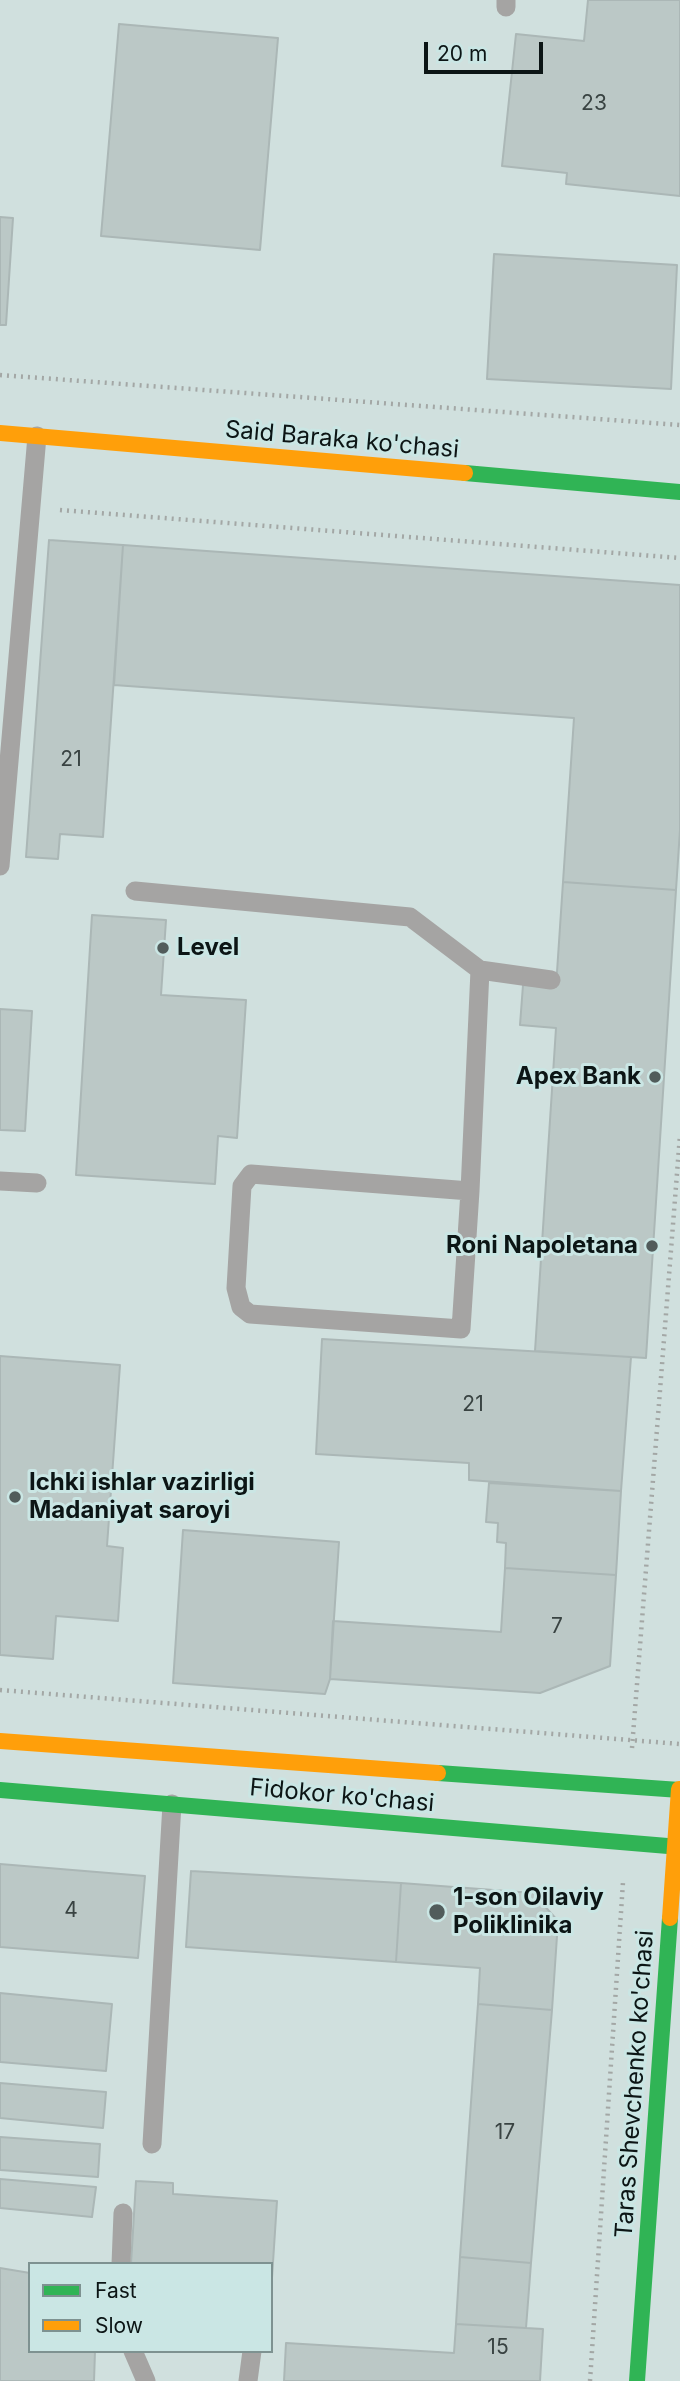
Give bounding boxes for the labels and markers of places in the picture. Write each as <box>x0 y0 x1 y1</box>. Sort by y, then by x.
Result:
place label: Level <box>177 934 239 962</box>
marker: Level <box>155 940 171 956</box>
place label: Apex Bank <box>516 1063 641 1091</box>
marker: Apex Bank <box>647 1069 663 1085</box>
place label: Roni Napoletana <box>446 1232 638 1260</box>
marker: Roni Napoletana <box>644 1238 660 1254</box>
place label: Ichki ishlar vazirligi Madaniyat saroyi <box>29 1469 255 1525</box>
marker: Ichki ishlar vazirligi Madaniyat saroyi <box>7 1489 23 1505</box>
place label: 1-son Oilaviy Poliklinika <box>453 1884 604 1940</box>
marker: 1-son Oilaviy Poliklinika <box>427 1902 447 1922</box>

